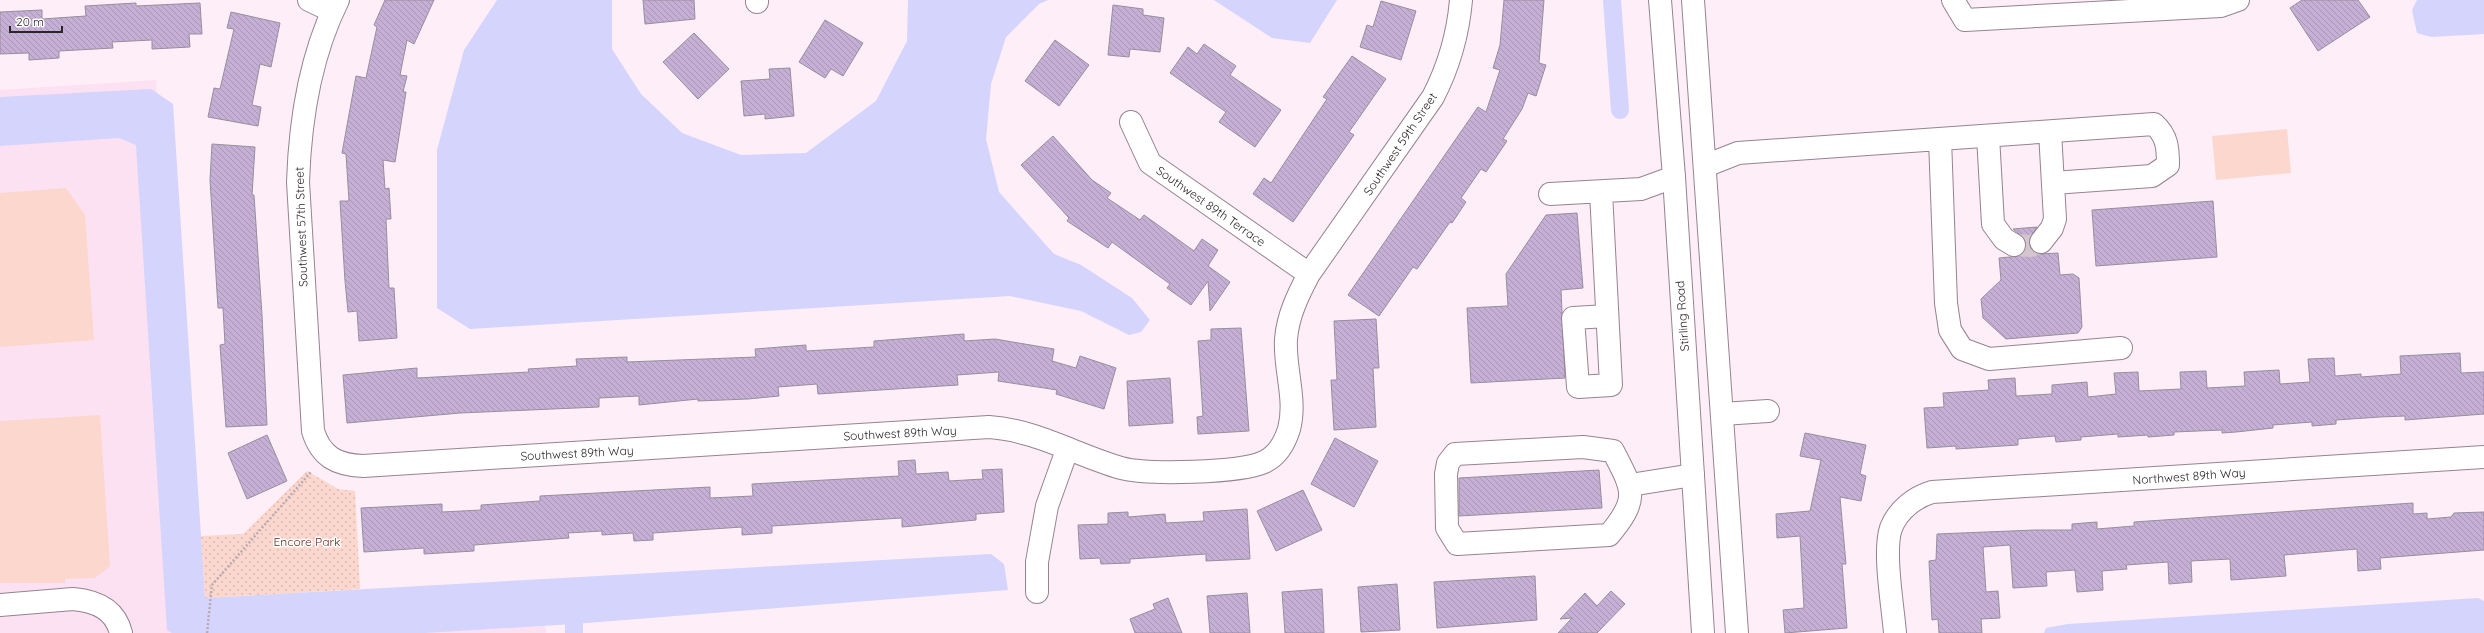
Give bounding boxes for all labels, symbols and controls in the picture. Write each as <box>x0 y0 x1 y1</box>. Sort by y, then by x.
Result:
scale bar <box>10 8 62 34</box>
text: 20 m <box>16 14 44 29</box>
street label: Southwest 59th Street <box>1360 90 1440 198</box>
street label: Southwest 89th Terrace <box>1154 163 1269 249</box>
street label: Southwest 57th Street <box>291 167 311 287</box>
street label: Stirling Road <box>1672 280 1692 352</box>
street label: Southwest 89th Way <box>843 423 957 443</box>
street label: Southwest 89th Way <box>520 443 634 463</box>
street label: Northwest 89th Way <box>2132 465 2246 487</box>
park label: Encore Park <box>273 534 341 549</box>

